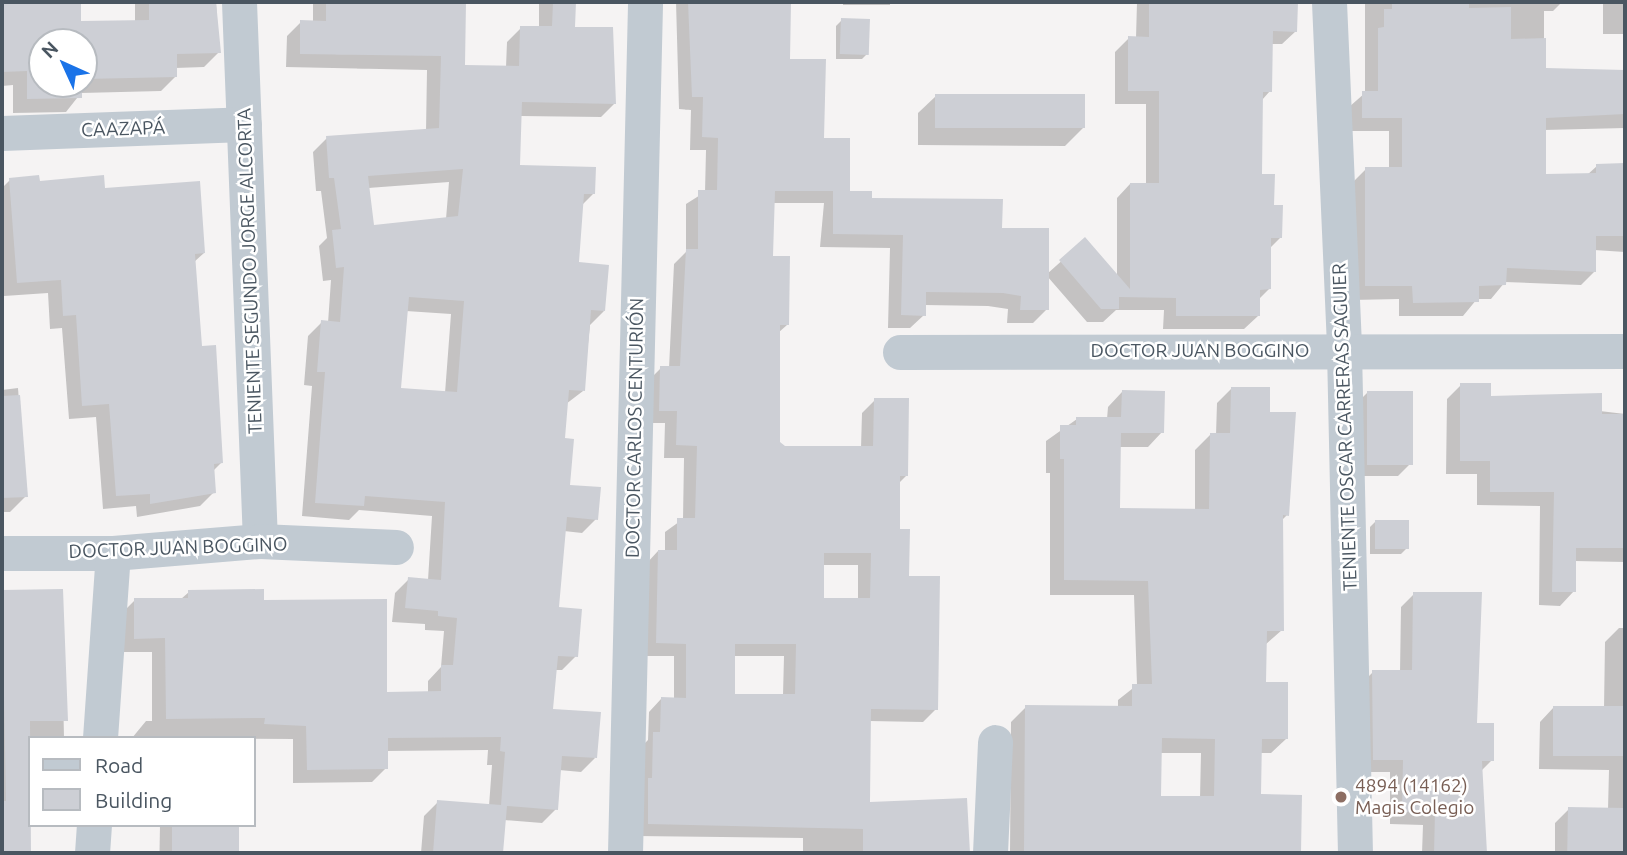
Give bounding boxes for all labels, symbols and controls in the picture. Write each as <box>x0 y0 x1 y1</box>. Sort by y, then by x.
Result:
north arrow <box>28 28 98 98</box>
text: N <box>37 37 62 62</box>
street label: TENIENTE SEGUNDO JORGE ALCORTA <box>233 108 267 434</box>
street label: CAAZAPÁ <box>81 116 165 142</box>
street label: TENIENTE OSCAR CARRERAS SAGUIER <box>1328 263 1362 591</box>
street label: DOCTOR CARLOS CENTURIÓN <box>621 298 649 558</box>
street label: DOCTOR JUAN BOGGINO <box>1090 340 1310 362</box>
street label: DOCTOR JUAN BOGGINO <box>68 533 288 563</box>
legend <box>28 736 256 827</box>
text: Road <box>95 753 143 777</box>
place label: 4894 (14162) Magis Colegio <box>1355 775 1474 819</box>
text: Building <box>95 788 172 812</box>
marker: 4894 (14162) Magis Colegio <box>1333 789 1349 805</box>

